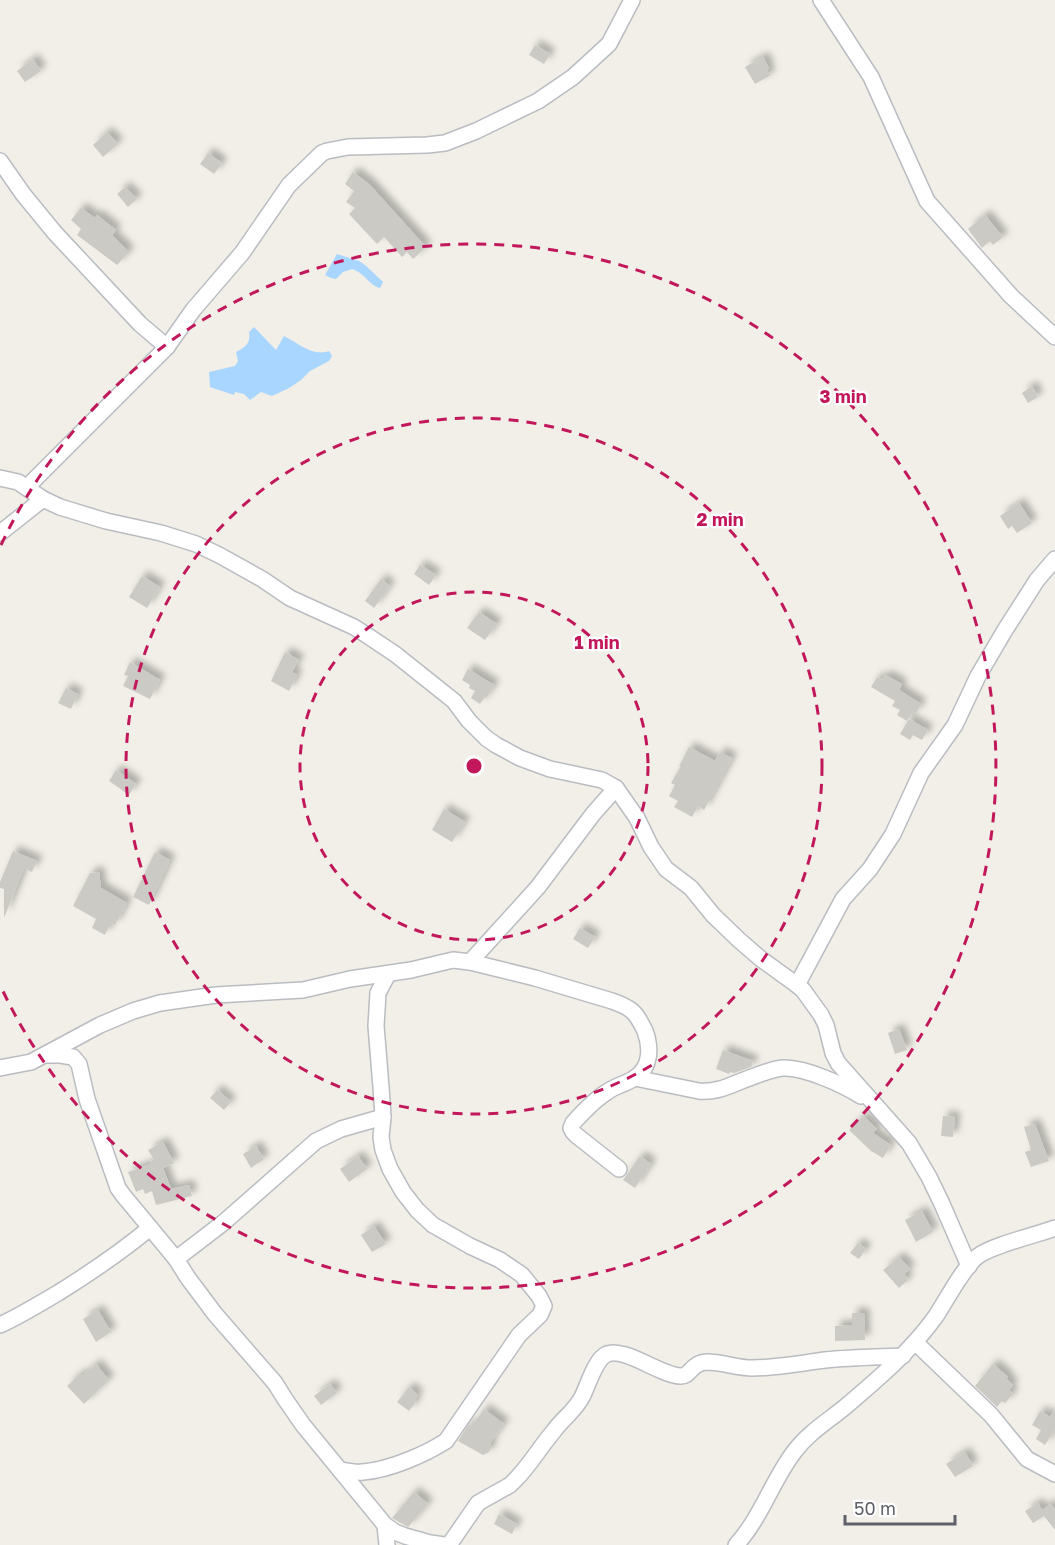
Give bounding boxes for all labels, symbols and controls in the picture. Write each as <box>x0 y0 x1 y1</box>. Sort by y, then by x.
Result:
text: 3 min <box>819 385 867 407</box>
text: 2 min <box>696 508 744 530</box>
text: 1 min <box>574 631 620 653</box>
centre of rings <box>464 756 484 776</box>
scale bar <box>845 1488 954 1526</box>
text: 50 m <box>854 1497 896 1519</box>

